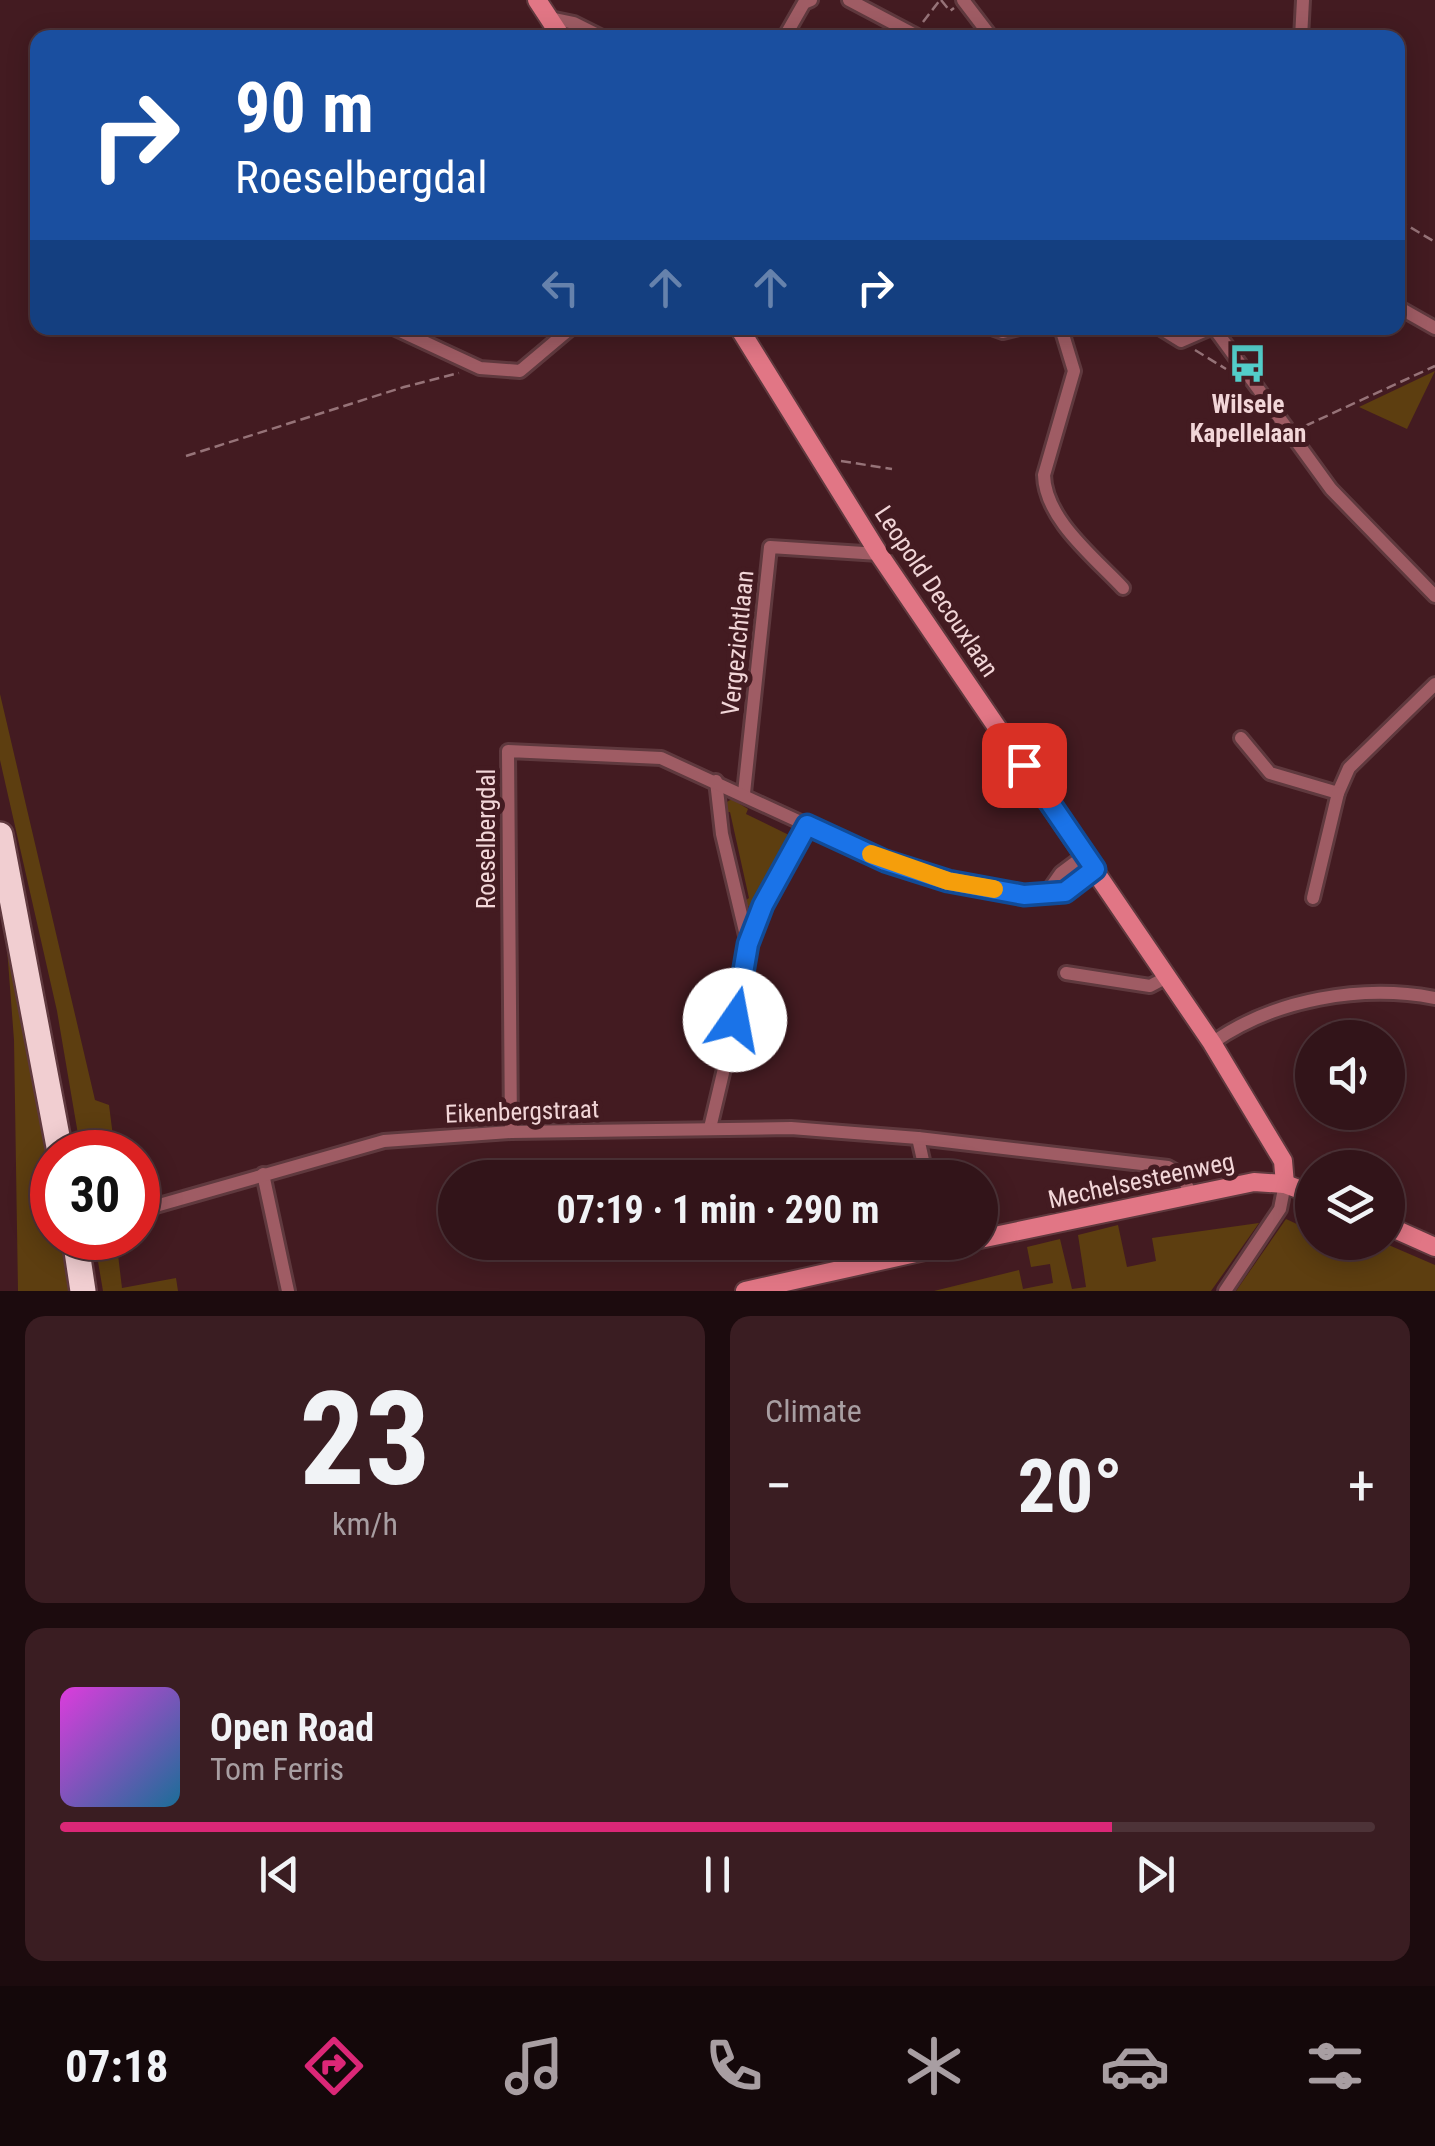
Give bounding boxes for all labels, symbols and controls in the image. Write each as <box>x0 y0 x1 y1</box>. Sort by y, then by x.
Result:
text: 90 m <box>235 67 374 149</box>
icon: right <box>70 70 200 200</box>
text: Roeselbergdal <box>235 151 488 204</box>
icon: left <box>533 260 588 315</box>
icon: ahead <box>638 260 693 315</box>
icon: ahead <box>743 260 798 315</box>
icon: right <box>848 260 903 315</box>
bus stop icon: Wilsele Kapellelaan <box>1227 342 1269 384</box>
place label: Wilsele Kapellelaan <box>1190 390 1306 448</box>
street label: Leopold Decouxlaan <box>869 500 1004 682</box>
street label: Vergezichtlaan <box>715 569 760 717</box>
pin <box>982 723 1067 808</box>
icon: arrive <box>997 738 1052 793</box>
street label: Roeselbergdal <box>472 769 501 909</box>
position arrow <box>683 968 787 1072</box>
map controls <box>1295 1020 1405 1260</box>
button: sound <box>1295 1020 1405 1130</box>
street label: Eikenbergstraat <box>445 1094 600 1129</box>
speed limit sign: 30 <box>30 1130 160 1260</box>
street label: Mechelsesteenweg <box>1045 1147 1237 1214</box>
button: layers <box>1295 1150 1405 1260</box>
text: 07:19 · 1 min · 290 m <box>557 1188 879 1232</box>
text: 23 <box>299 1363 431 1516</box>
text: Climate <box>765 1392 862 1430</box>
text: 20° <box>1018 1442 1123 1530</box>
text: − <box>765 1454 793 1518</box>
text: + <box>1348 1454 1375 1518</box>
text: km/h <box>332 1505 398 1543</box>
text: Open Road <box>210 1706 374 1750</box>
text: Tom Ferris <box>210 1750 344 1788</box>
icon: previous <box>252 1847 307 1902</box>
icon: pause <box>690 1847 745 1902</box>
icon: next <box>1128 1847 1183 1902</box>
icon: directions <box>299 2031 369 2101</box>
icon: music <box>499 2031 569 2101</box>
icon: phone <box>699 2031 769 2101</box>
icon: climate <box>899 2031 969 2101</box>
icon: car <box>1100 2031 1170 2101</box>
icon: filters <box>1300 2031 1370 2101</box>
text: 07:18 <box>65 2040 168 2093</box>

